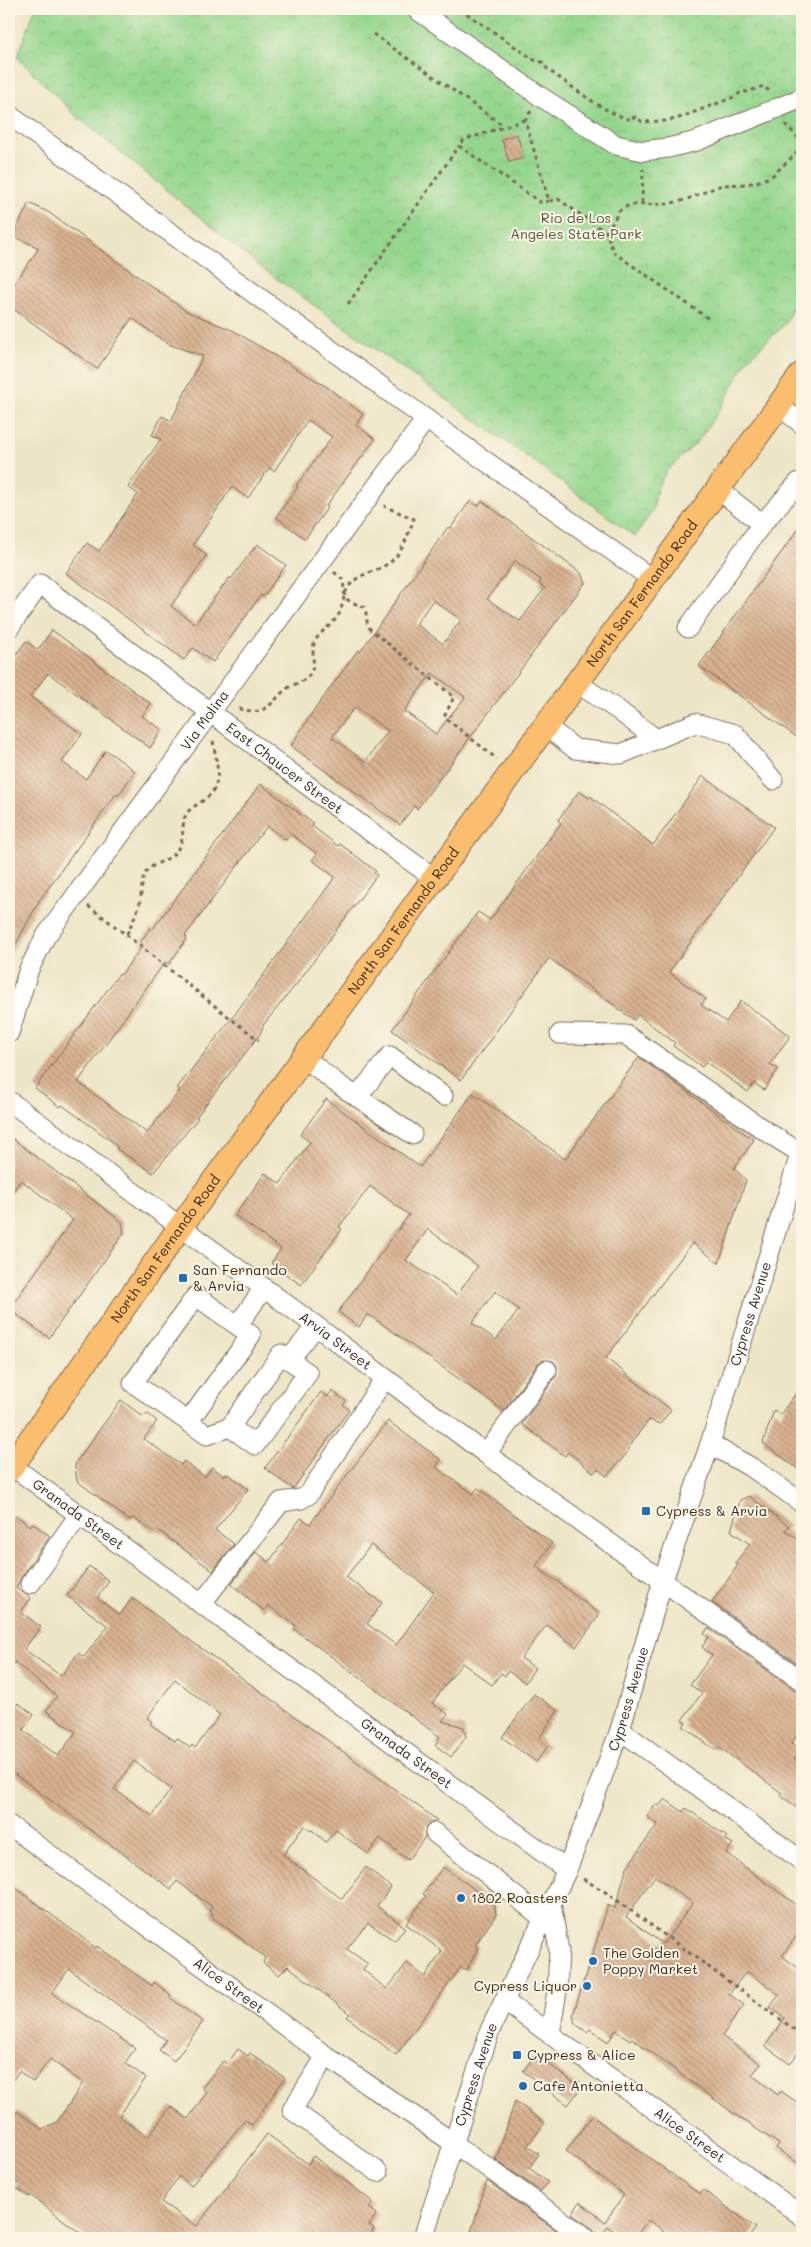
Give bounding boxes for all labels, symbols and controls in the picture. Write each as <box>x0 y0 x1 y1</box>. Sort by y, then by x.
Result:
park label: Rio de Los Angeles State Park <box>510 208 642 243</box>
street label: North San Fernando Road <box>582 516 702 671</box>
street label: Via Molina <box>176 686 233 754</box>
street label: East Chaucer Street <box>223 718 347 818</box>
street label: North San Fernando Road <box>343 843 463 998</box>
street label: North San Fernando Road <box>106 1171 224 1326</box>
street label: Cypress Avenue <box>725 1259 775 1368</box>
place label: San Fernando & Arvia <box>193 1260 287 1295</box>
marker: San Fernando & Arvia <box>177 1272 189 1284</box>
street label: Arvia Street <box>296 1307 376 1374</box>
street label: Granada Street <box>29 1474 128 1554</box>
place label: Cypress & Arvia <box>656 1501 767 1520</box>
marker: Cypress & Arvia <box>640 1505 652 1517</box>
street label: Cypress Avenue <box>603 1644 652 1754</box>
street label: Granada Street <box>357 1713 457 1793</box>
place label: 1802 Roasters <box>471 1888 568 1907</box>
marker: 1802 Roasters <box>455 1892 467 1904</box>
place label: The Golden Poppy Market <box>603 1943 698 1978</box>
street label: Alice Street <box>190 1953 268 2017</box>
marker: The Golden Poppy Market <box>587 1955 599 1967</box>
place label: Cypress Liquor <box>474 1976 577 1995</box>
marker: Cypress Liquor <box>581 1980 593 1992</box>
street label: Cypress Avenue <box>450 2019 501 2129</box>
place label: Cypress & Alice <box>527 2045 636 2064</box>
marker: Cypress & Alice <box>511 2049 523 2061</box>
place label: Cafe Antonietta <box>533 2076 644 2095</box>
marker: Cafe Antonietta <box>517 2080 529 2092</box>
street label: Alice Street <box>651 2102 729 2167</box>

